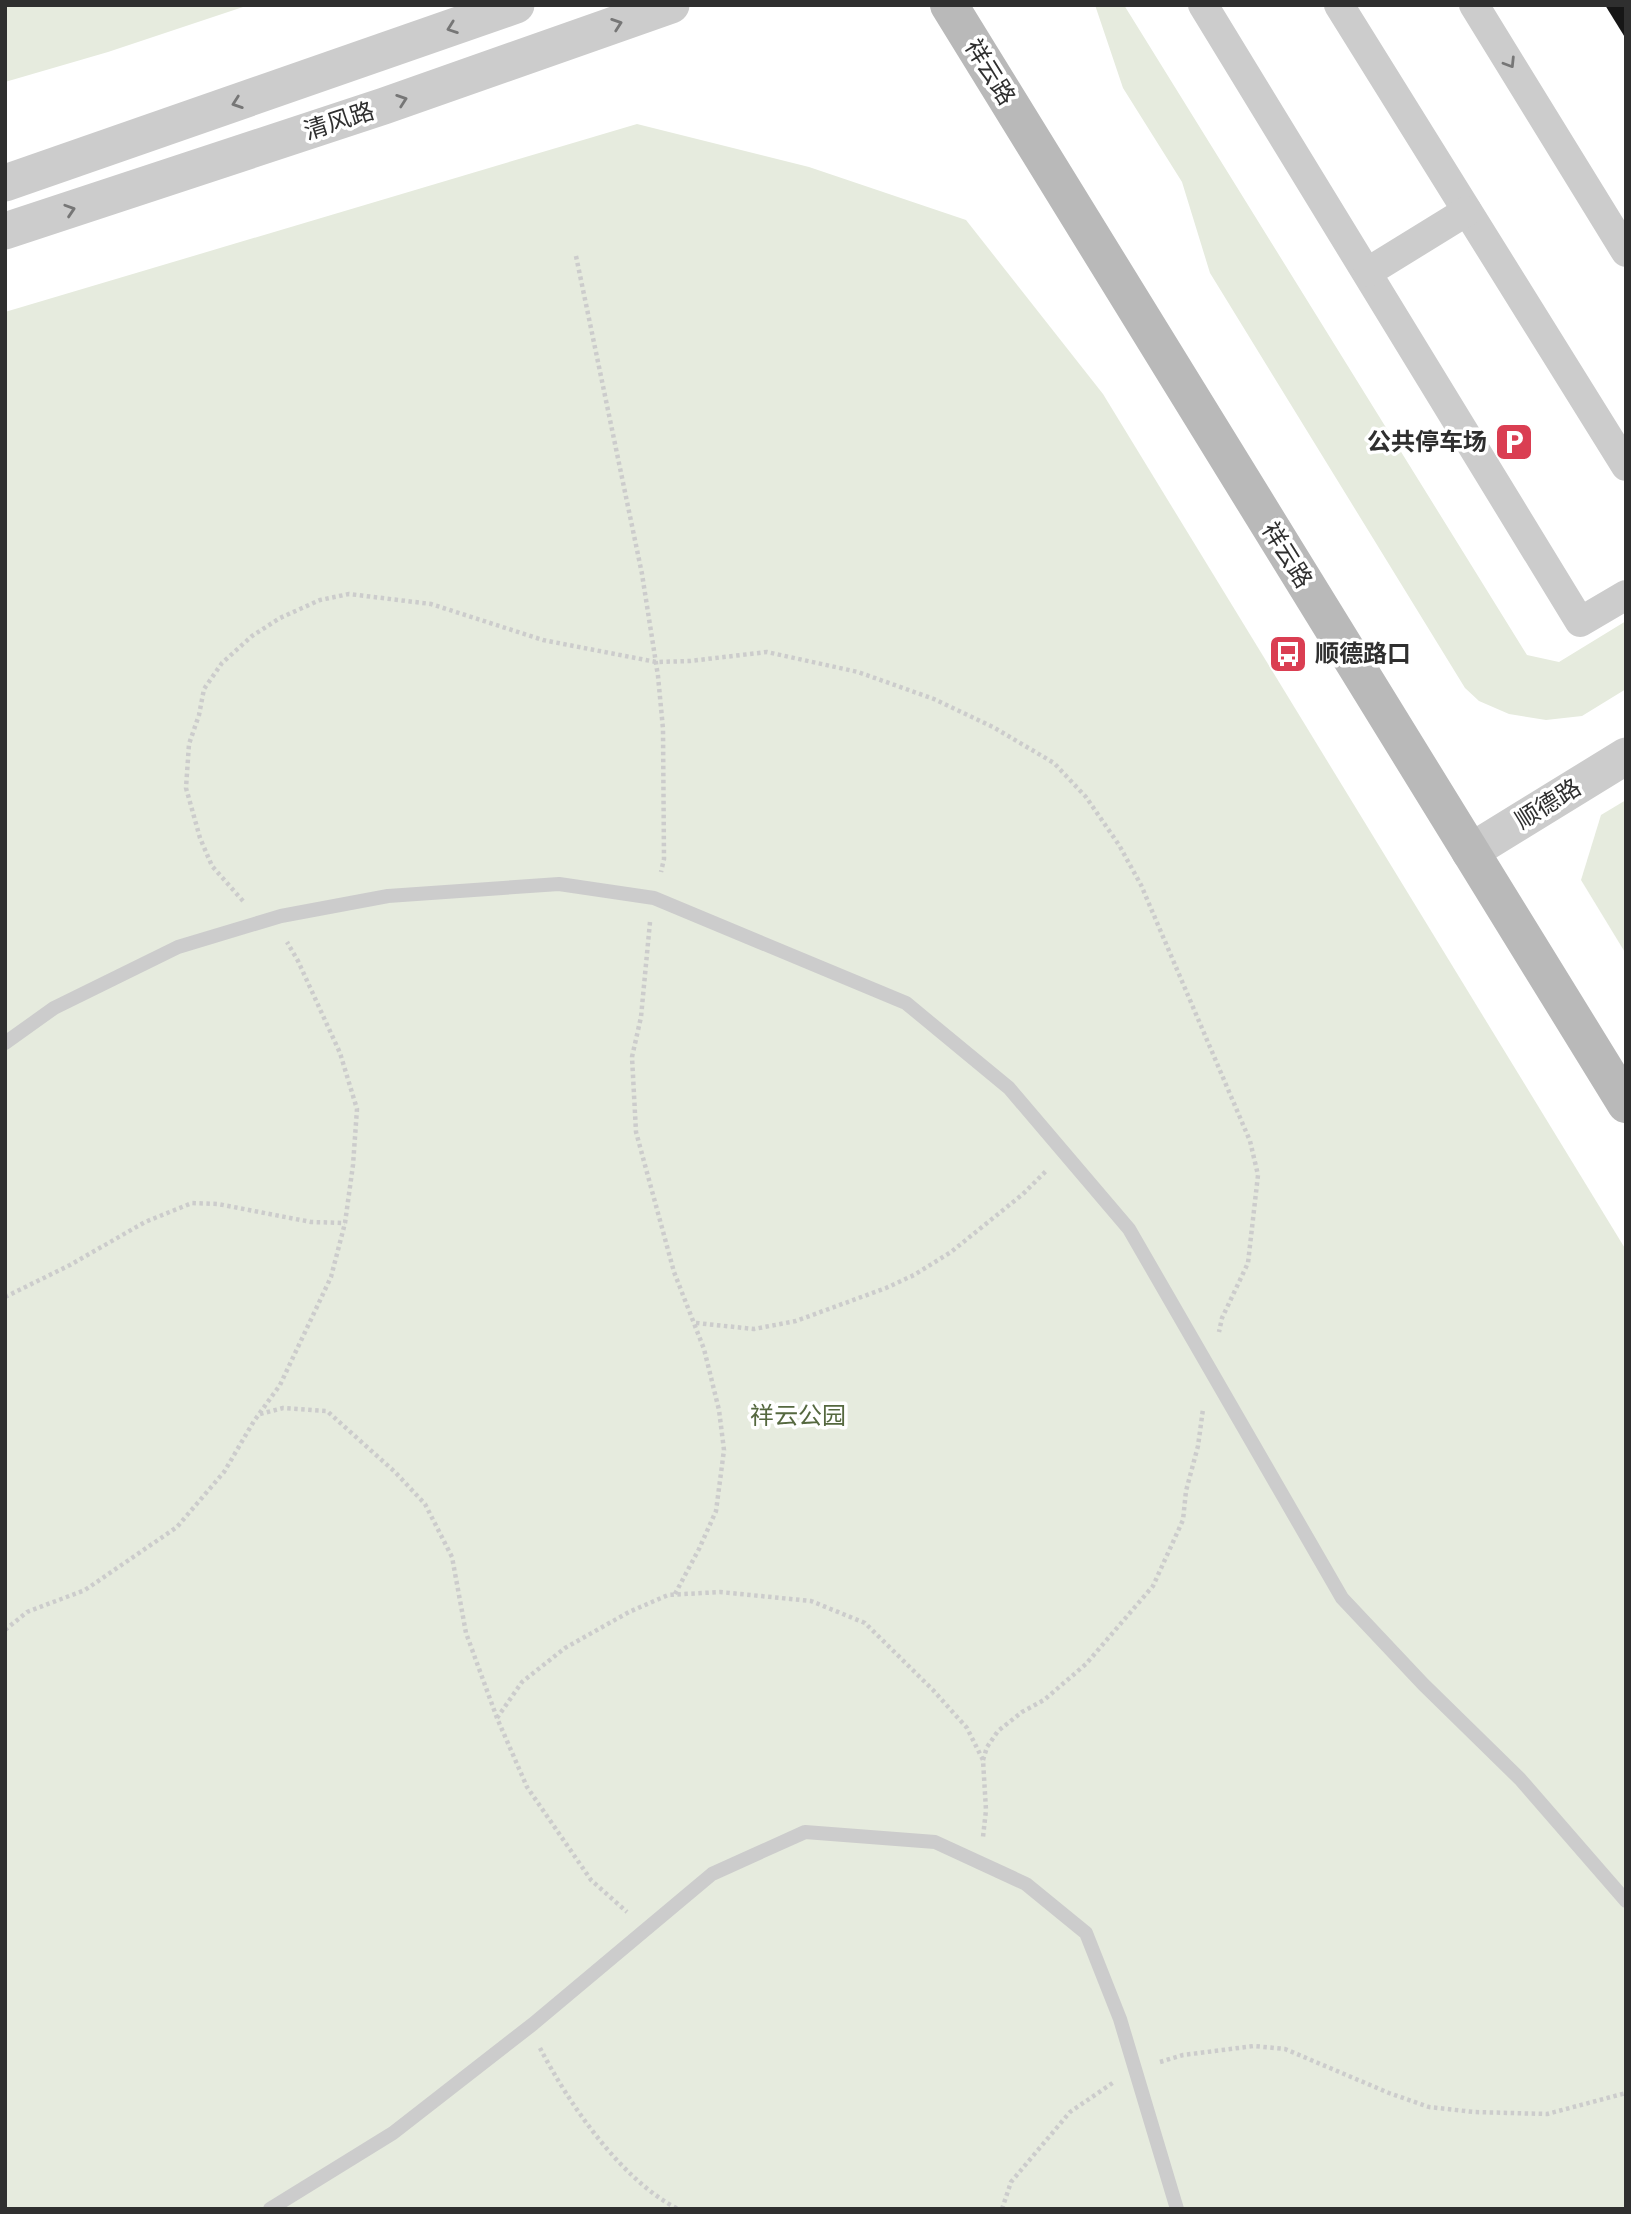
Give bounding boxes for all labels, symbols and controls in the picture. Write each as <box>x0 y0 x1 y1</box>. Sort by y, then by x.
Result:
one-way arrow <box>610 18 622 32</box>
one-way arrow <box>446 20 458 34</box>
street label: 祥云路 <box>957 33 1023 111</box>
one-way arrow <box>1501 56 1514 69</box>
one-way arrow <box>396 94 408 108</box>
one-way arrow <box>232 95 244 109</box>
street label: 清风路 <box>300 95 378 147</box>
one-way arrow <box>63 204 76 218</box>
parking icon: 公共停车场 <box>1493 421 1535 463</box>
place label: 公共停车场 <box>1367 426 1487 458</box>
street label: 祥云路 <box>1254 516 1320 594</box>
bus stop icon: 顺德路口 <box>1267 633 1309 675</box>
place label: 顺德路口 <box>1315 638 1411 670</box>
street label: 顺德路 <box>1509 771 1587 837</box>
park label: 祥云公园 <box>750 1400 846 1432</box>

